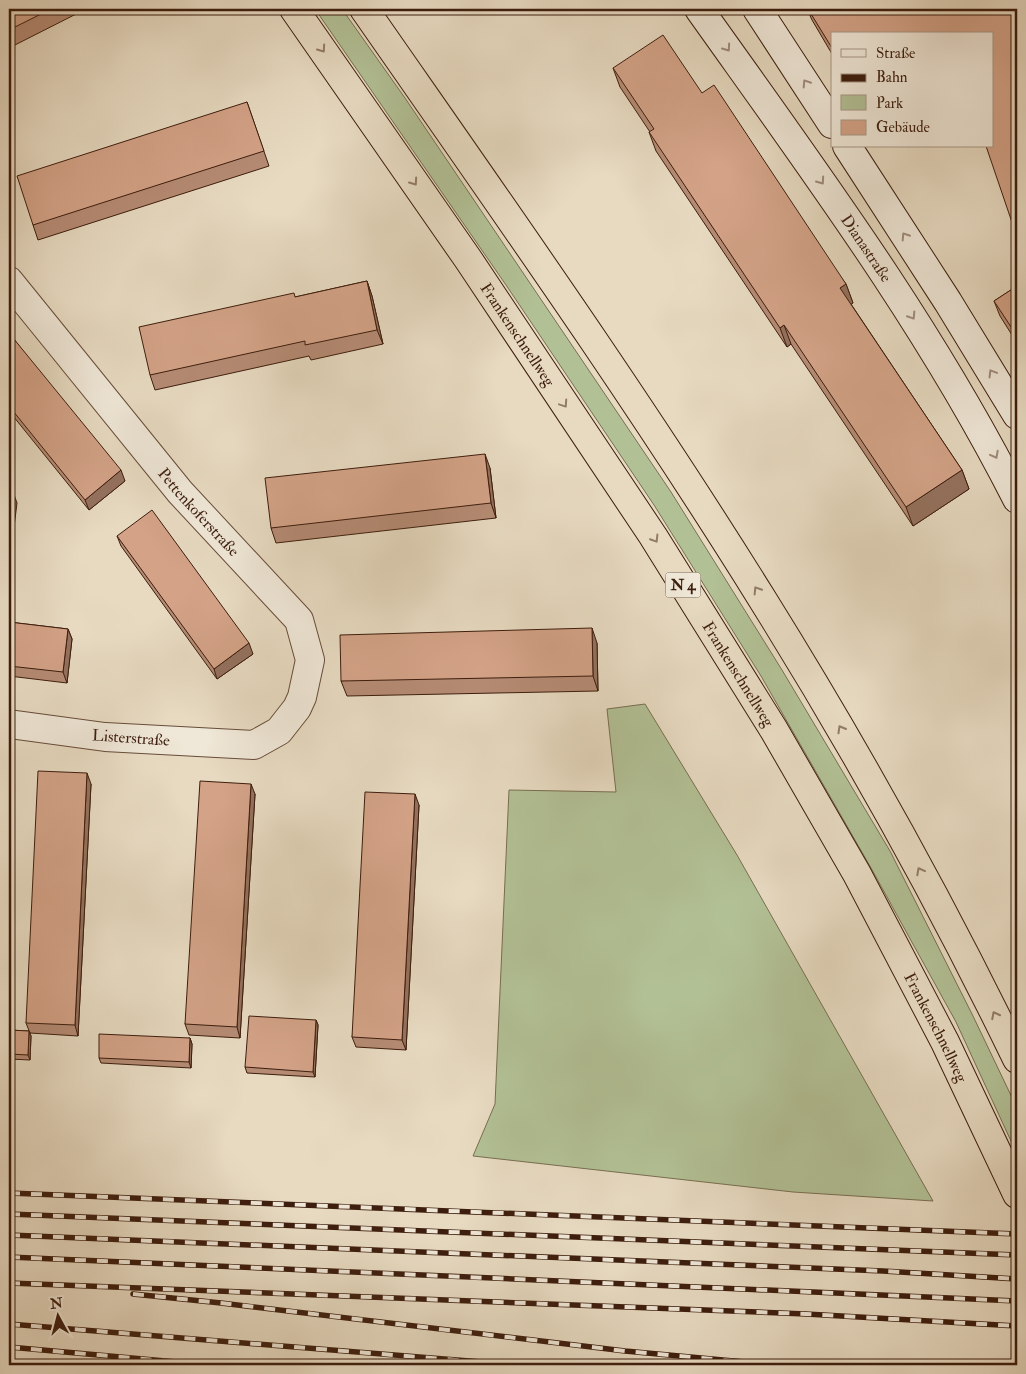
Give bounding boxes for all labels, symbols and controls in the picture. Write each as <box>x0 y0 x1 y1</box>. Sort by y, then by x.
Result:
legend <box>831 32 994 148</box>
one-way arrow <box>316 43 325 53</box>
one-way arrow <box>721 43 730 52</box>
text: Straße <box>876 44 915 63</box>
text: Bahn <box>876 68 908 87</box>
one-way arrow <box>802 79 812 88</box>
text: Park <box>876 94 903 113</box>
text: Gebäude <box>876 118 930 137</box>
one-way arrow <box>815 175 824 185</box>
one-way arrow <box>408 176 417 186</box>
street label: Dianastraße <box>836 211 896 286</box>
one-way arrow <box>902 232 912 241</box>
street label: Frankenschnellweg <box>476 279 560 391</box>
one-way arrow <box>906 310 916 319</box>
one-way arrow <box>989 370 999 379</box>
one-way arrow <box>558 398 568 407</box>
one-way arrow <box>989 450 999 459</box>
street label: Pettenkoferstraße <box>153 464 244 561</box>
one-way arrow <box>648 533 658 542</box>
road number: N 4 <box>666 572 700 598</box>
one-way arrow <box>753 587 763 596</box>
street label: Frankenschnellweg <box>698 618 779 732</box>
street label: Listerstraße <box>91 725 171 751</box>
one-way arrow <box>837 726 847 735</box>
one-way arrow <box>916 867 926 876</box>
street label: Frankenschnellweg <box>899 969 972 1087</box>
one-way arrow <box>991 1012 1001 1021</box>
north arrow <box>32 1292 82 1342</box>
text: N <box>48 1294 64 1313</box>

